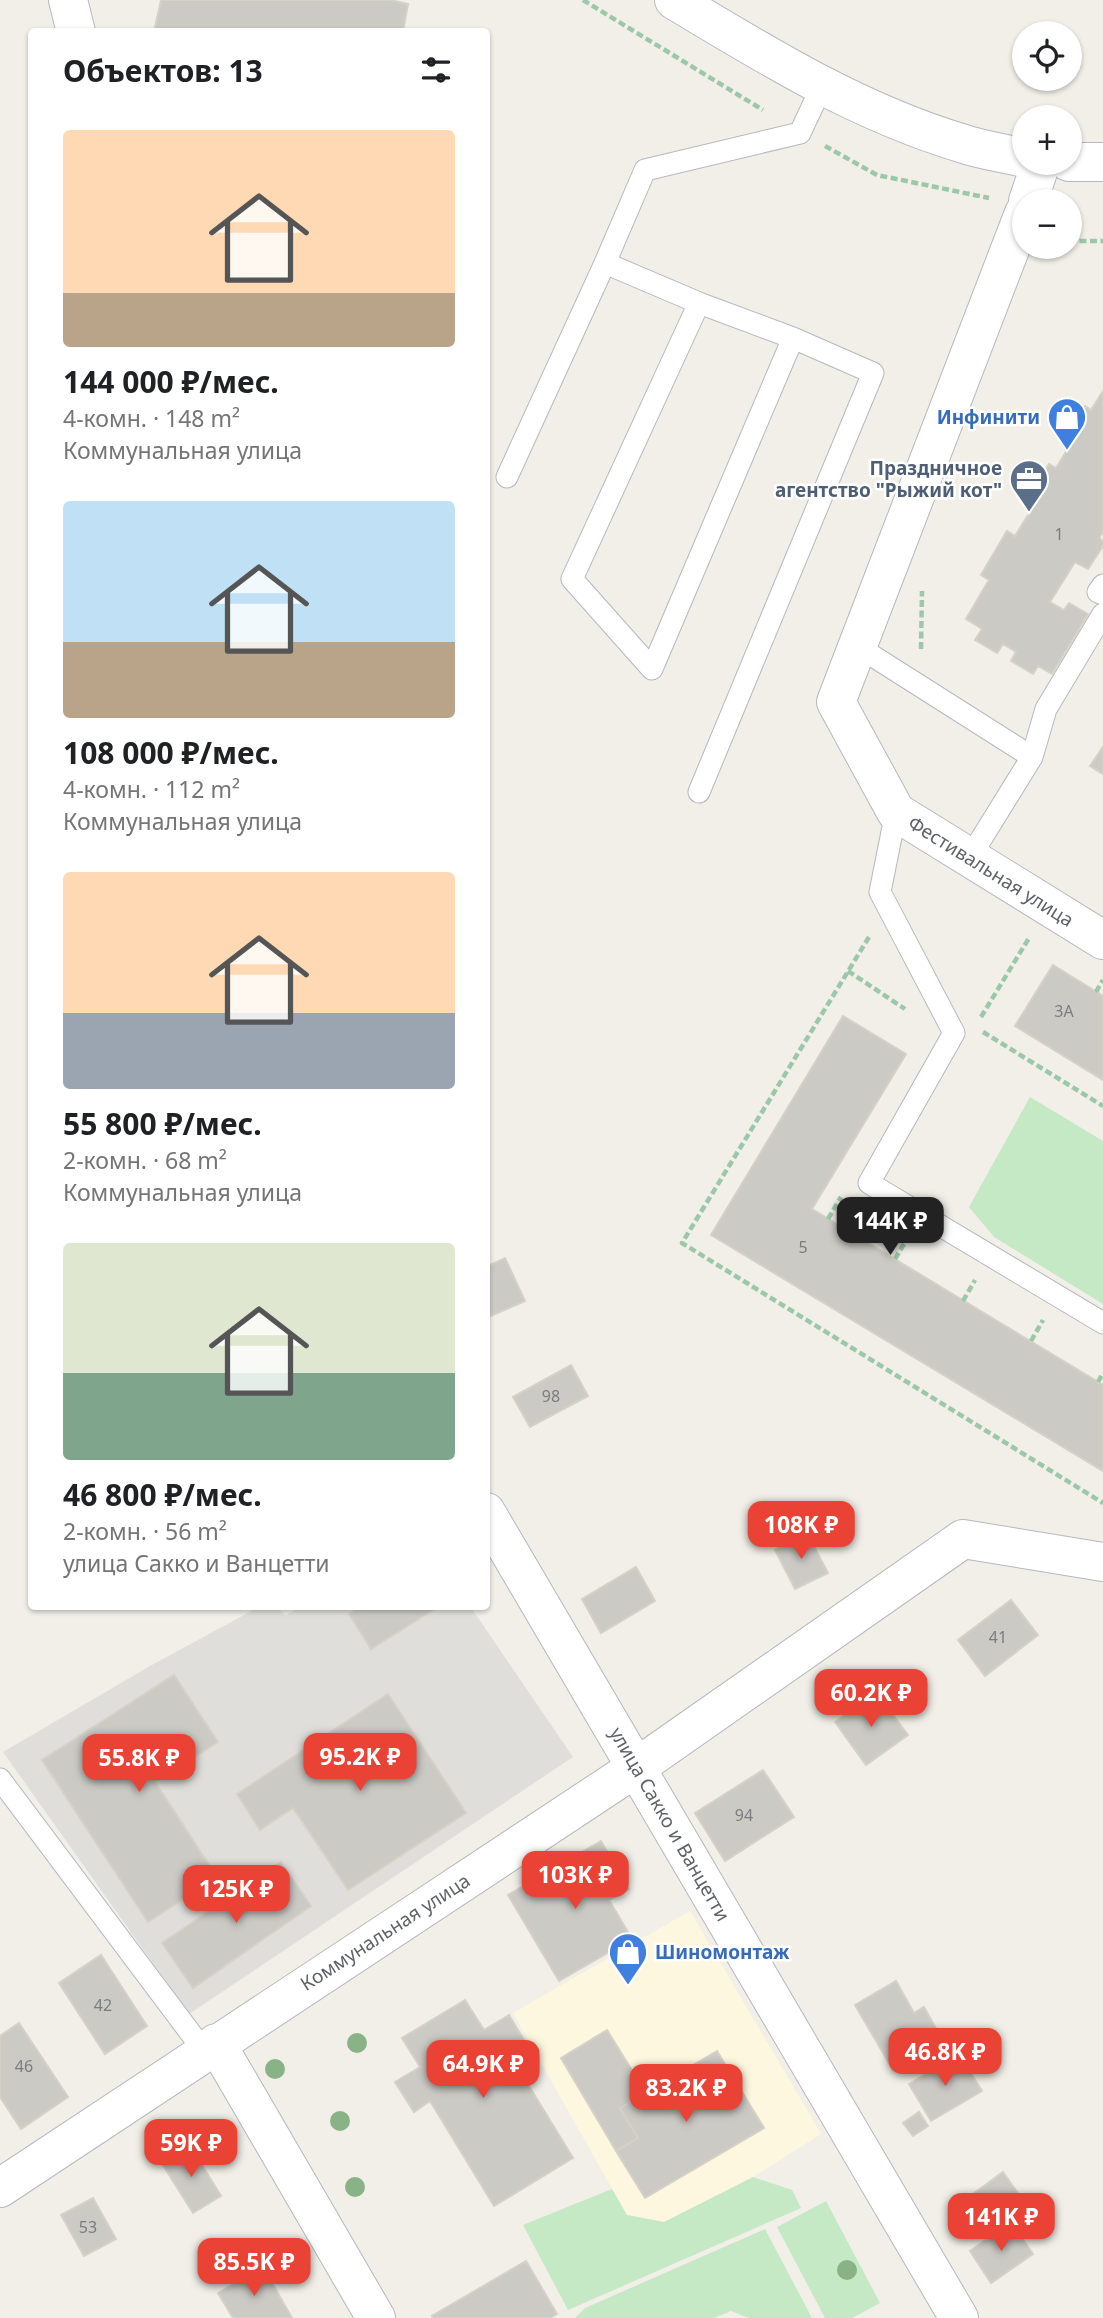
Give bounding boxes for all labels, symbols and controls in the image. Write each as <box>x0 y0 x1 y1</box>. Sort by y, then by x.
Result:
map controls <box>1012 21 1082 259</box>
button: locate <box>1012 21 1082 91</box>
text: Объектов: 13 <box>63 50 263 91</box>
icon: filters <box>417 51 455 89</box>
button: + <box>1012 105 1082 175</box>
icon: home <box>196 175 322 301</box>
button: − <box>1012 189 1082 259</box>
text: 144 000 ₽/мес. <box>63 361 279 402</box>
shop icon: Инфинити <box>1046 396 1088 451</box>
text: 4-комн. · 148 m² <box>63 402 240 434</box>
place label: Инфинити <box>937 404 1040 430</box>
text: Коммунальная улица <box>63 434 302 466</box>
place label: Праздничное агентство "Рыжий кот" <box>775 455 1002 503</box>
office icon: Праздничное агентство "Рыжий кот" <box>1008 458 1050 513</box>
house number: 1 <box>1054 523 1064 545</box>
icon: home <box>196 546 322 672</box>
text: 108 000 ₽/мес. <box>63 732 279 773</box>
text: 4-комн. · 112 m² <box>63 773 240 805</box>
text: Коммунальная улица <box>63 805 302 837</box>
street label: Фестивальная улица <box>903 809 1079 933</box>
icon: home <box>196 917 322 1043</box>
house number: 3А <box>1054 1000 1074 1022</box>
text: 55 800 ₽/мес. <box>63 1103 262 1144</box>
text: 2-комн. · 68 m² <box>63 1144 227 1176</box>
text: Коммунальная улица <box>63 1176 302 1208</box>
pin: 144K ₽ <box>833 1198 947 1257</box>
text: 144K ₽ <box>853 1204 927 1236</box>
house number: 5 <box>798 1236 808 1258</box>
icon: home <box>196 1288 322 1414</box>
house number: 98 <box>542 1385 560 1407</box>
text: 46 800 ₽/мес. <box>63 1474 262 1515</box>
pin: 108K ₽ <box>744 1502 858 1561</box>
text: 108K ₽ <box>764 1508 838 1540</box>
text: 2-комн. · 56 m² <box>63 1515 227 1547</box>
text: улица Сакко и Ванцетти <box>63 1547 330 1579</box>
house number: 41 <box>989 1626 1007 1648</box>
pin: 60.2K ₽ <box>806 1670 936 1729</box>
text: 60.2K ₽ <box>831 1676 911 1708</box>
street label: улица Сакко и Ванцетти <box>604 1722 736 1926</box>
pin: 55.8K ₽ <box>74 1734 204 1794</box>
pin: 95.2K ₽ <box>295 1734 425 1793</box>
text: 95.2K ₽ <box>320 1740 400 1772</box>
text: 55.8K ₽ <box>99 1741 179 1773</box>
house number: 94 <box>735 1804 753 1826</box>
pin: 103K ₽ <box>518 1852 632 1911</box>
text: 103K ₽ <box>538 1858 612 1890</box>
pin: 125K ₽ <box>179 1866 293 1925</box>
street label: Коммунальная улица <box>295 1867 475 1997</box>
text: 125K ₽ <box>199 1872 273 1904</box>
shop icon: Шиномонтаж <box>607 1931 649 1986</box>
place label: Шиномонтаж <box>655 1939 790 1965</box>
house number: 42 <box>94 1994 112 2016</box>
pin: 46.8K ₽ <box>880 2028 1010 2088</box>
text: 46.8K ₽ <box>905 2035 985 2067</box>
pin: 64.9K ₽ <box>418 2040 548 2100</box>
text: 64.9K ₽ <box>443 2047 523 2079</box>
house number: 46 <box>15 2055 33 2077</box>
pin: 83.2K ₽ <box>621 2064 751 2124</box>
text: 83.2K ₽ <box>646 2071 726 2103</box>
pin: 59K ₽ <box>142 2120 240 2179</box>
text: 59K ₽ <box>160 2126 222 2158</box>
pin: 141K ₽ <box>944 2194 1058 2253</box>
text: 141K ₽ <box>964 2200 1038 2232</box>
house number: 53 <box>79 2216 97 2238</box>
pin: 85.5K ₽ <box>189 2238 319 2298</box>
text: 85.5K ₽ <box>214 2245 294 2277</box>

